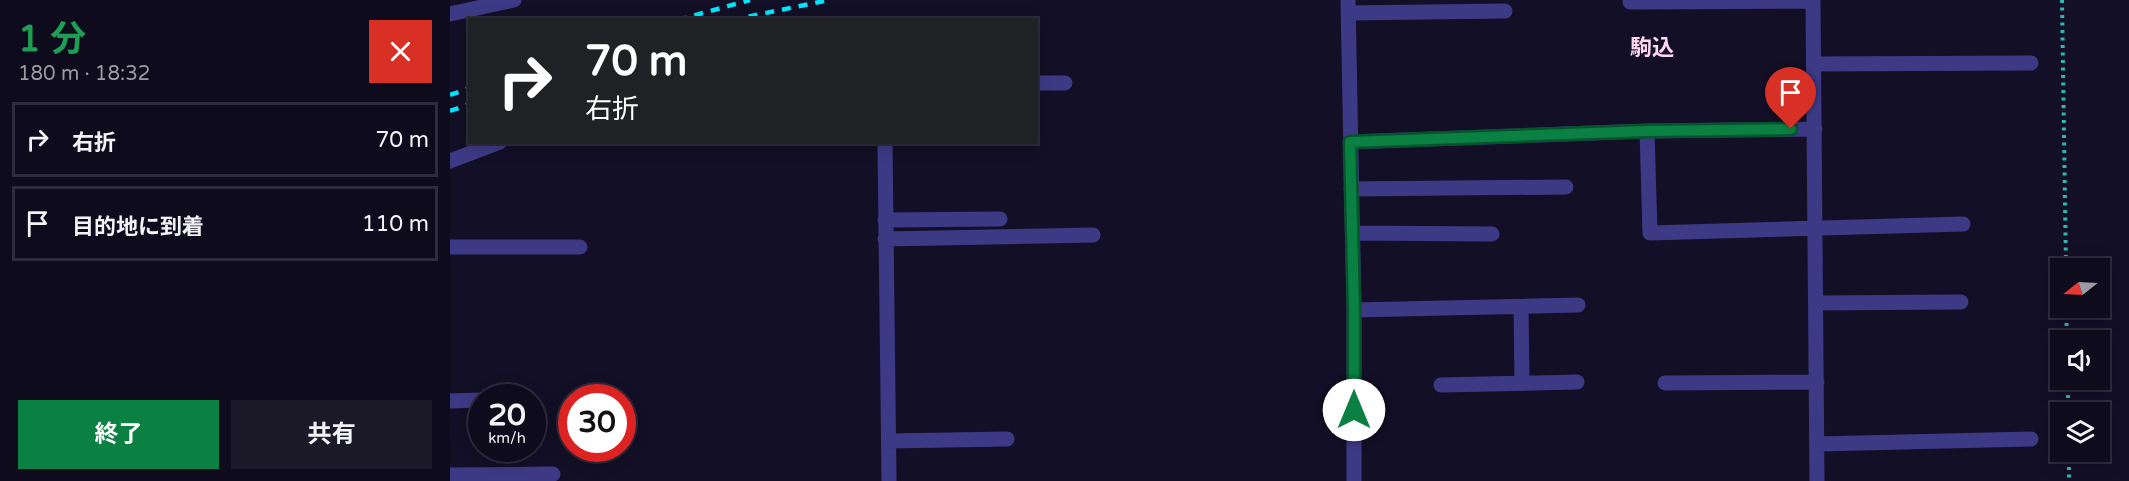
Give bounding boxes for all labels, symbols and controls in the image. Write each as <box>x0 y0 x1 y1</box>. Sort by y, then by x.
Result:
text: 1 分 <box>18 18 86 61</box>
button: close <box>369 20 432 83</box>
district label: 駒込 <box>1630 35 1674 61</box>
text: 70 m <box>585 36 687 87</box>
icon: right <box>486 42 564 120</box>
text: 180 m · 18:32 <box>18 62 150 86</box>
pin <box>1765 67 1816 129</box>
icon: arrive <box>1774 76 1807 109</box>
text: 右折 <box>585 93 639 126</box>
icon: right <box>21 123 54 156</box>
text: 70 m <box>375 127 429 153</box>
text: 右折 <box>72 130 116 156</box>
icon: arrive <box>21 207 54 240</box>
text: 110 m <box>362 211 429 237</box>
text: 目的地に到着 <box>72 214 204 240</box>
north arrow <box>2050 258 2110 318</box>
map controls <box>2050 258 2110 462</box>
button: sound <box>2050 330 2110 390</box>
position arrow <box>1322 378 1386 442</box>
speed limit sign: 30 <box>558 384 636 462</box>
text: 20 <box>488 397 526 434</box>
button: 終了 <box>18 400 219 469</box>
button: 共有 <box>231 400 432 469</box>
button: layers <box>2050 402 2110 462</box>
text: km/h <box>488 429 526 447</box>

